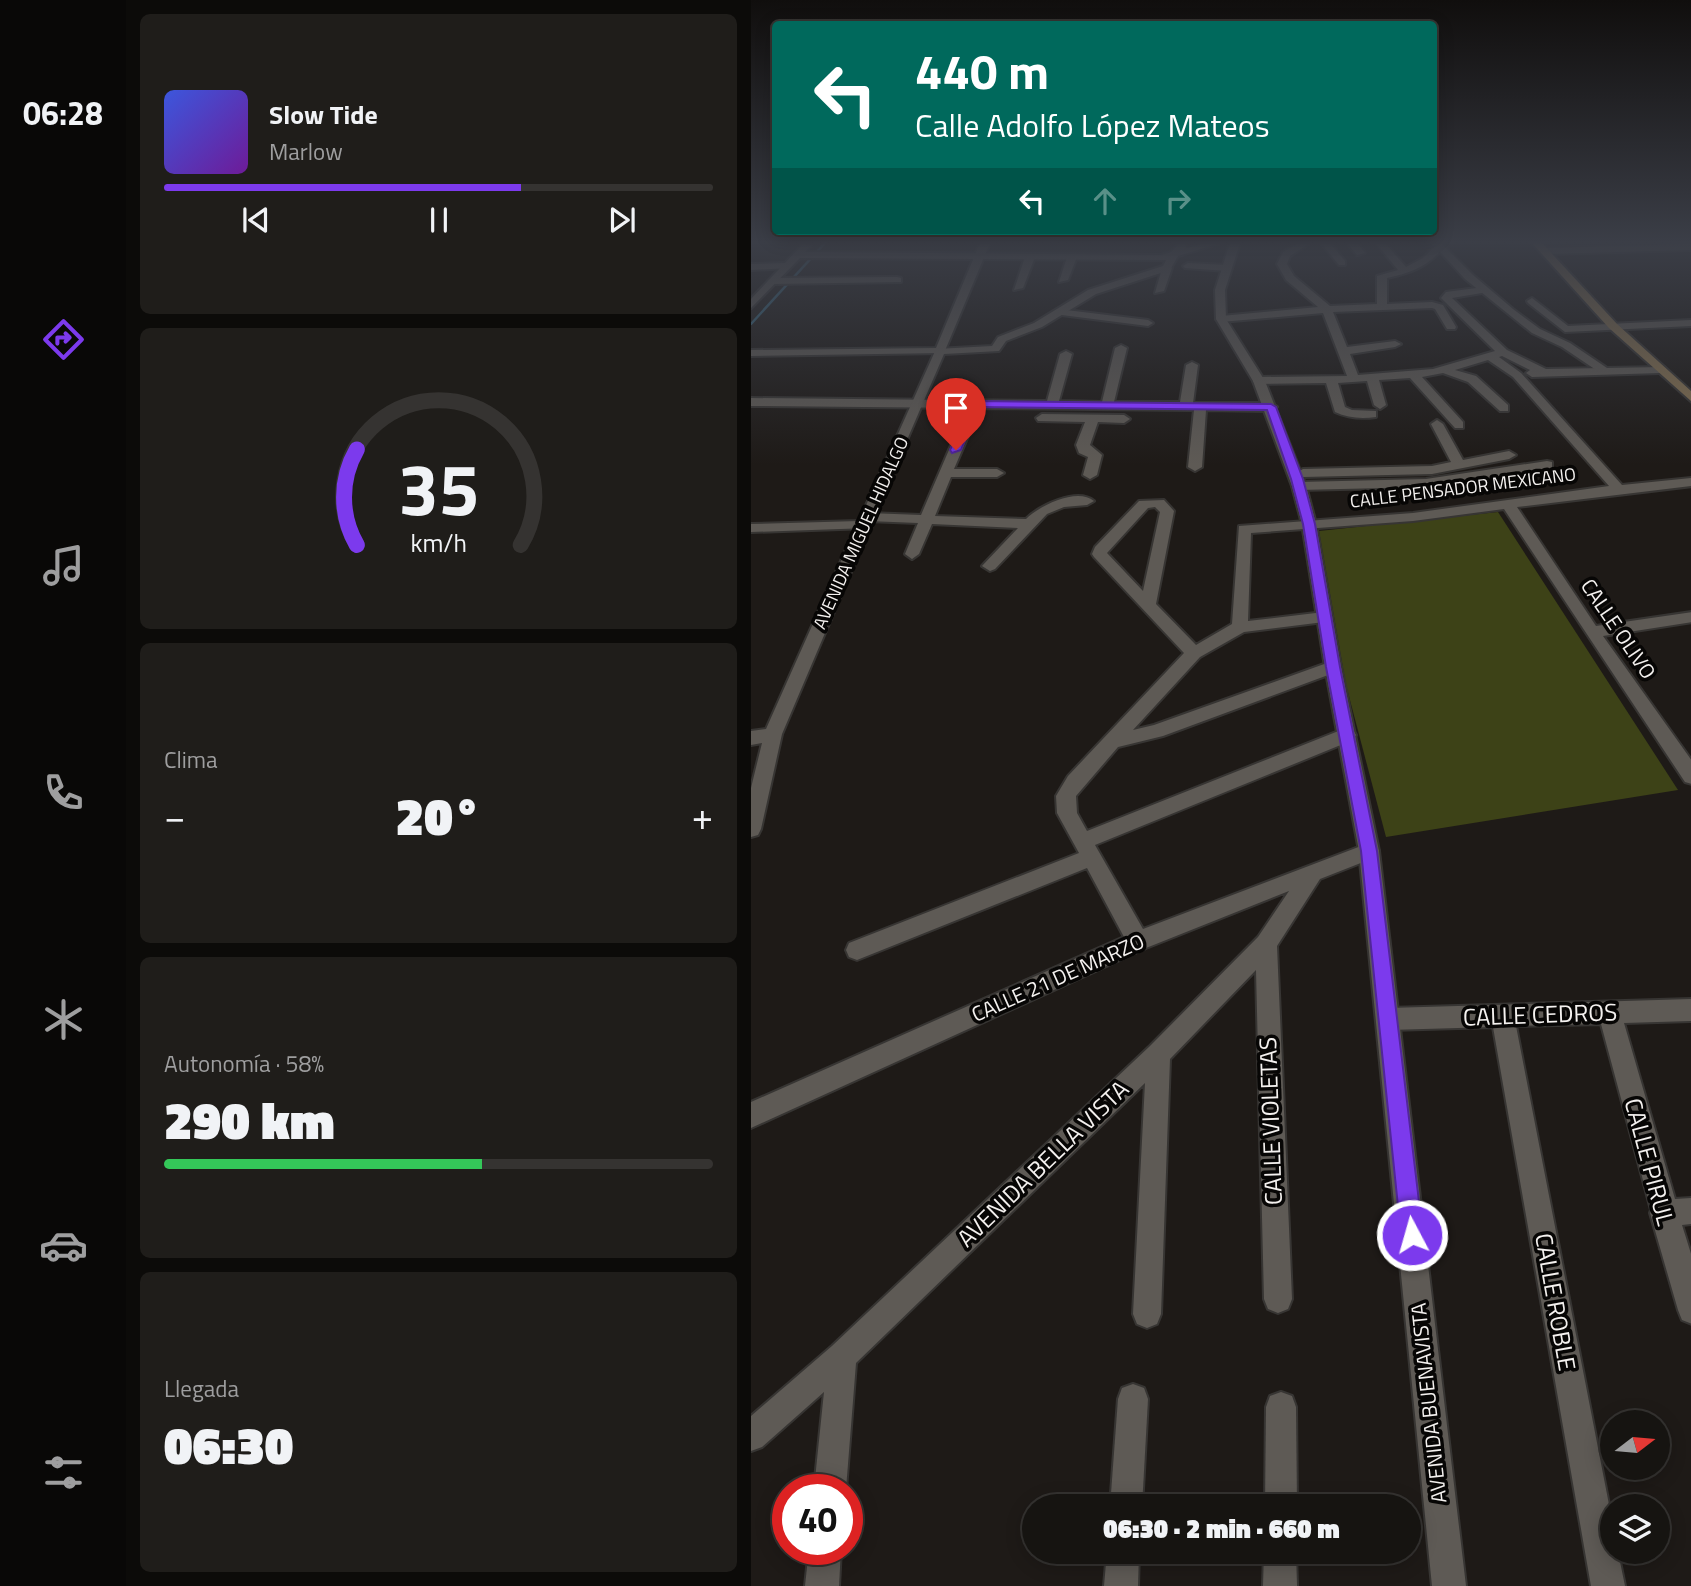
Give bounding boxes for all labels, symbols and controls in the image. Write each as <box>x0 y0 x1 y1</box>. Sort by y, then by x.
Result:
text: 440 m <box>915 33 1049 108</box>
icon: left <box>800 49 891 140</box>
text: 06:28 <box>23 89 103 137</box>
text: Slow Tide <box>269 95 378 134</box>
text: Calle Adolfo López Mateos <box>915 101 1270 149</box>
text: Marlow <box>269 134 343 169</box>
icon: left <box>1013 182 1051 220</box>
icon: ahead <box>1086 182 1124 220</box>
icon: right <box>1159 182 1197 220</box>
icon: previous <box>237 201 275 239</box>
icon: pause <box>420 201 458 239</box>
icon: next <box>603 201 641 239</box>
icon: directions <box>39 315 88 364</box>
pin <box>926 378 986 450</box>
icon: arrive <box>937 389 975 427</box>
street label: AVENIDA MIGUEL HIDALGO <box>806 432 915 633</box>
text: 35 <box>398 433 479 543</box>
street label: CALLE PENSADOR MEXICANO <box>1348 460 1577 515</box>
text: km/h <box>410 523 467 561</box>
icon: music <box>39 541 88 590</box>
street label: CALLE OLIVO <box>1573 572 1664 685</box>
text: Clima <box>164 742 218 777</box>
icon: phone <box>39 768 88 817</box>
text: 20° <box>396 776 481 855</box>
text: − <box>164 787 185 845</box>
text: + <box>692 787 713 845</box>
street label: CALLE 21 DE MARZO <box>966 925 1149 1030</box>
street label: CALLE CEDROS <box>1462 993 1618 1035</box>
icon: climate <box>39 995 88 1044</box>
street label: CALLE VIOLETAS <box>1249 1036 1291 1206</box>
text: Autonomía · 58% <box>164 1046 324 1081</box>
street label: AVENIDA BELLA VISTA <box>948 1071 1136 1255</box>
text: 290 km <box>164 1080 335 1159</box>
street label: CALLE PIRUL <box>1616 1094 1684 1230</box>
position arrow <box>1375 1198 1449 1272</box>
icon: car <box>39 1221 88 1270</box>
street label: CALLE ROBLE <box>1526 1230 1586 1373</box>
street label: AVENIDA BUENAVISTA <box>1402 1301 1454 1505</box>
text: Llegada <box>164 1371 239 1406</box>
text: 06:30 <box>164 1405 293 1484</box>
north arrow <box>1600 1410 1670 1480</box>
map controls <box>1600 1410 1670 1564</box>
icon: filters <box>39 1448 88 1497</box>
speed limit sign: 40 <box>772 1474 863 1565</box>
button: layers <box>1600 1494 1670 1564</box>
text: 06:30 · 2 min · 660 m <box>1103 1509 1340 1548</box>

